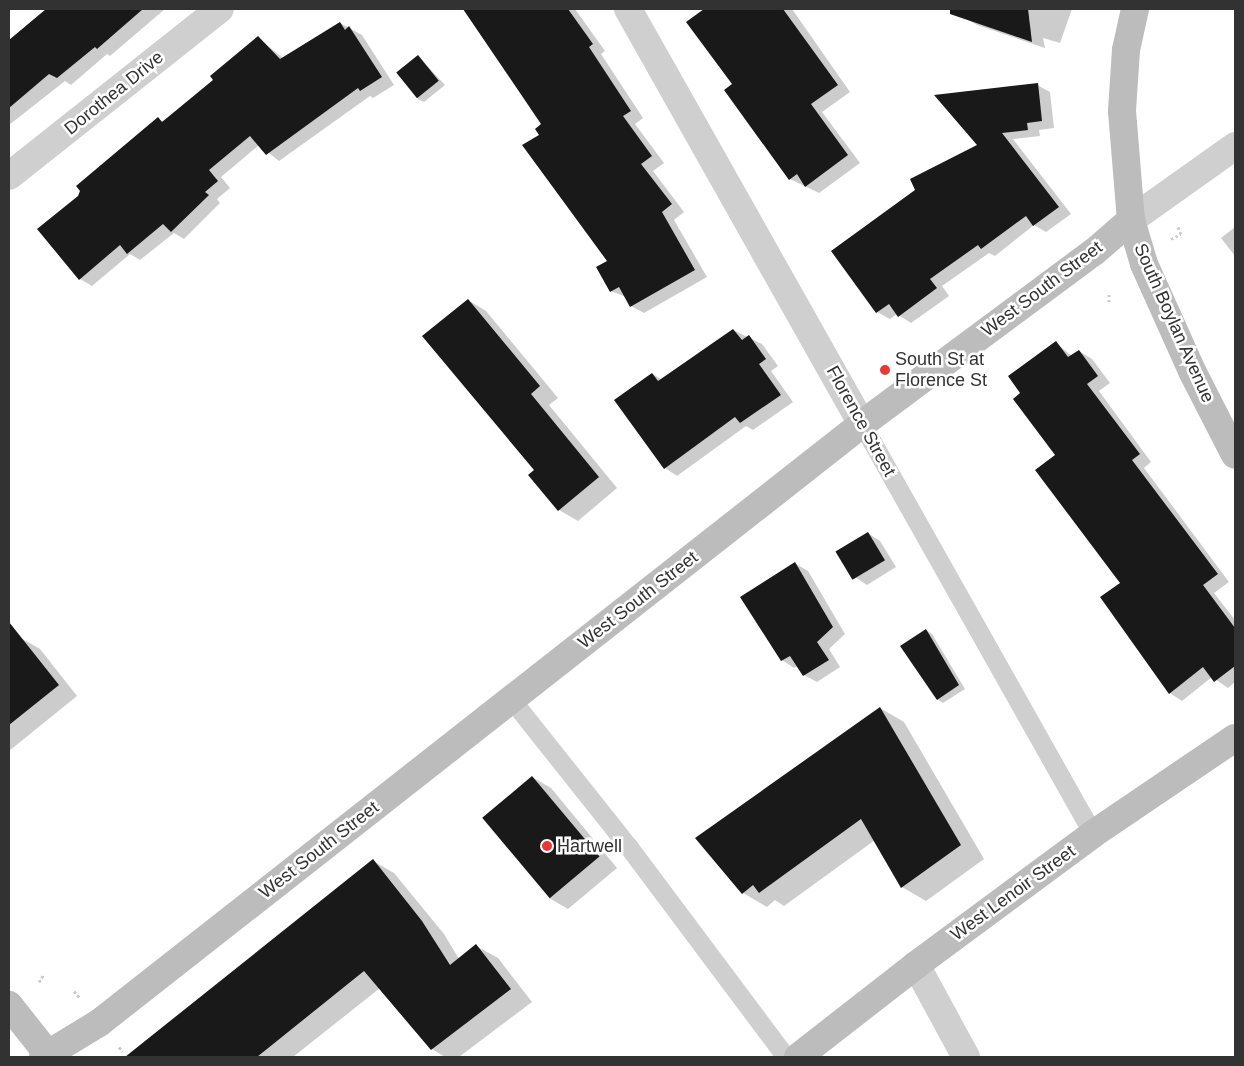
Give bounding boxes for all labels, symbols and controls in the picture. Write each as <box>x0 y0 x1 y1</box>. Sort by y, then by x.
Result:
street label: Dorothea Drive <box>60 47 168 139</box>
street label: West South Street <box>977 237 1107 341</box>
street label: South Boylan Avenue <box>1129 240 1219 406</box>
place label: South St at Florence St <box>895 349 987 392</box>
street label: Florence Street <box>822 362 900 480</box>
marker: South St at Florence St <box>879 364 891 376</box>
street label: West South Street <box>574 547 702 653</box>
street label: West South Street <box>255 797 383 903</box>
place label: Hartwell <box>557 835 622 857</box>
marker: Hartwell <box>541 840 553 852</box>
street label: West Lenoir Street <box>946 841 1080 945</box>

